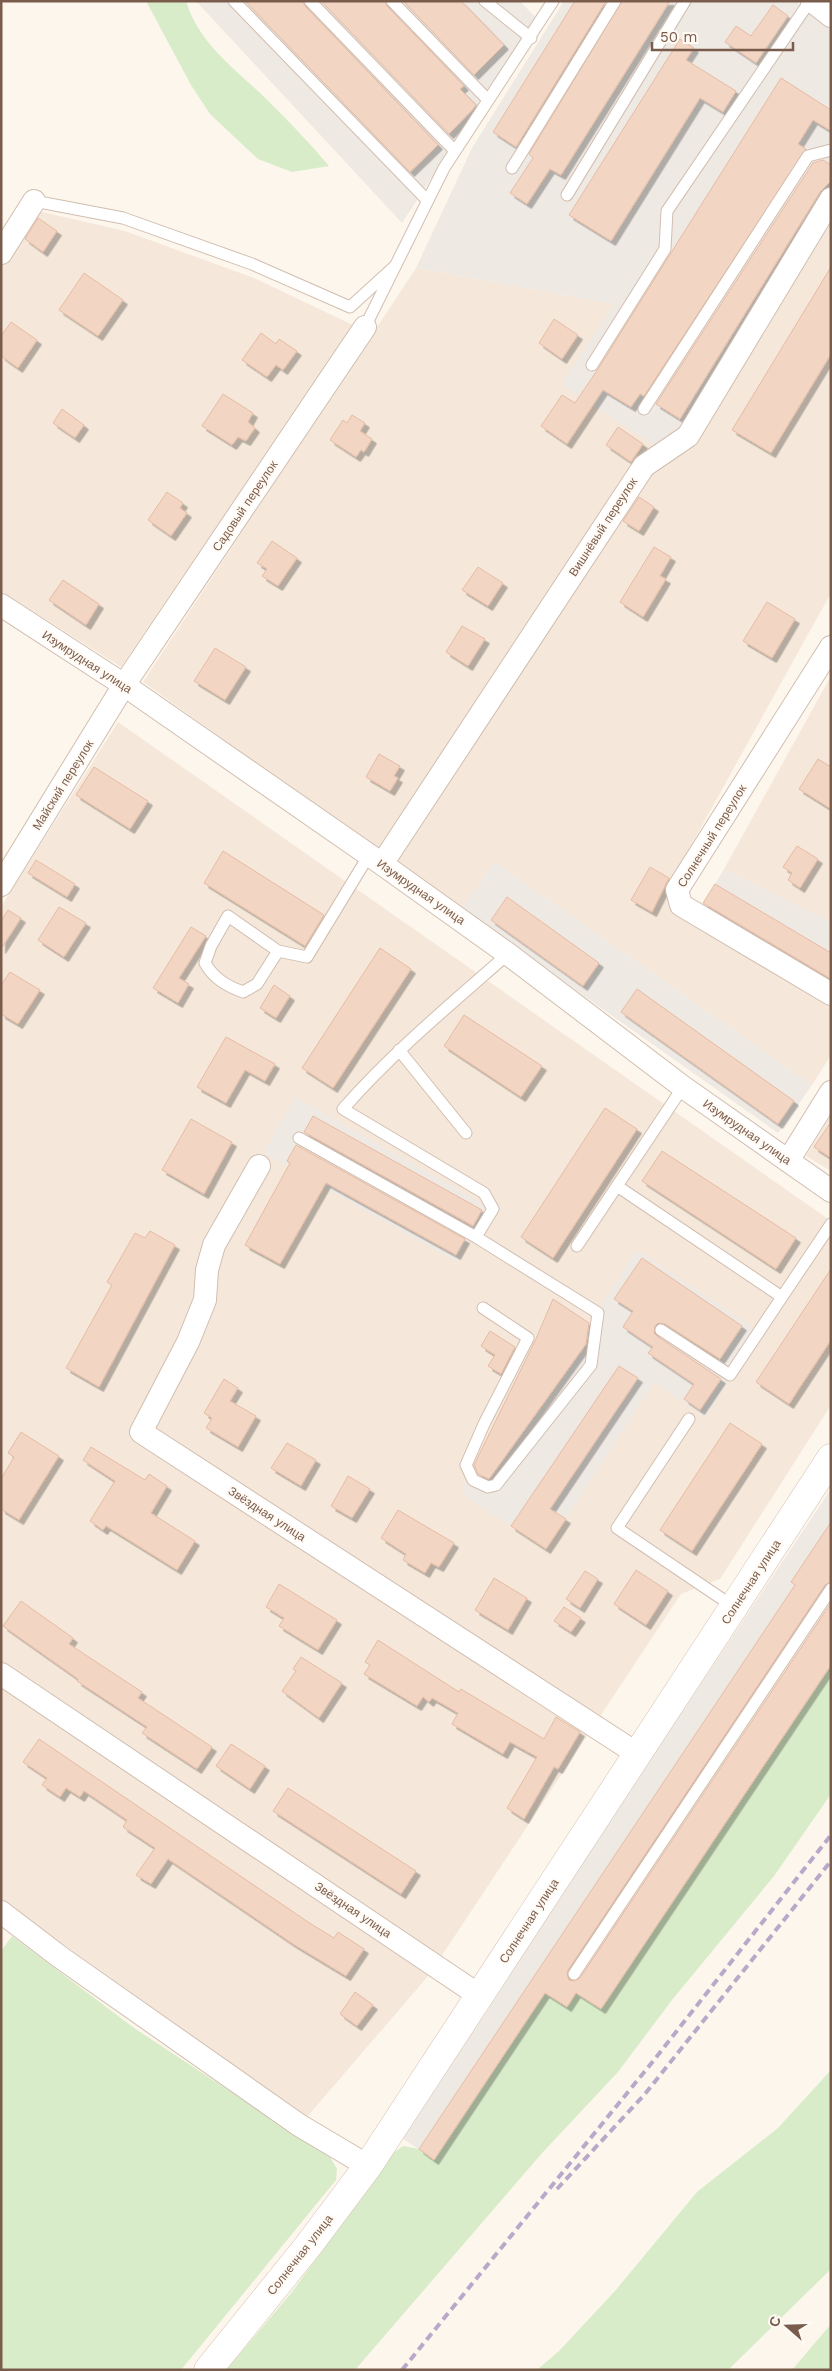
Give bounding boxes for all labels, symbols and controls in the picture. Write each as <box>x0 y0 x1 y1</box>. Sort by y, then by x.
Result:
scale bar <box>652 20 793 52</box>
text: 50 m <box>660 28 697 46</box>
street label: Садовый переулок <box>210 457 281 554</box>
street label: Вишнёвый переулок <box>566 475 640 579</box>
street label: Изумрудная улица <box>40 628 135 696</box>
street label: Майский переулок <box>30 737 97 833</box>
street label: Солнечный переулок <box>675 781 750 890</box>
street label: Изумрудная улица <box>374 856 468 928</box>
street label: Изумрудная улица <box>700 1096 794 1168</box>
street label: Звёздная улица <box>226 1484 309 1544</box>
street label: Солнечная улица <box>718 1537 784 1627</box>
street label: Солнечная улица <box>496 1876 562 1966</box>
street label: Звёздная улица <box>312 1879 394 1941</box>
street label: Солнечная улица <box>264 2212 336 2298</box>
north arrow <box>762 2301 812 2351</box>
text: С <box>766 2314 784 2329</box>

